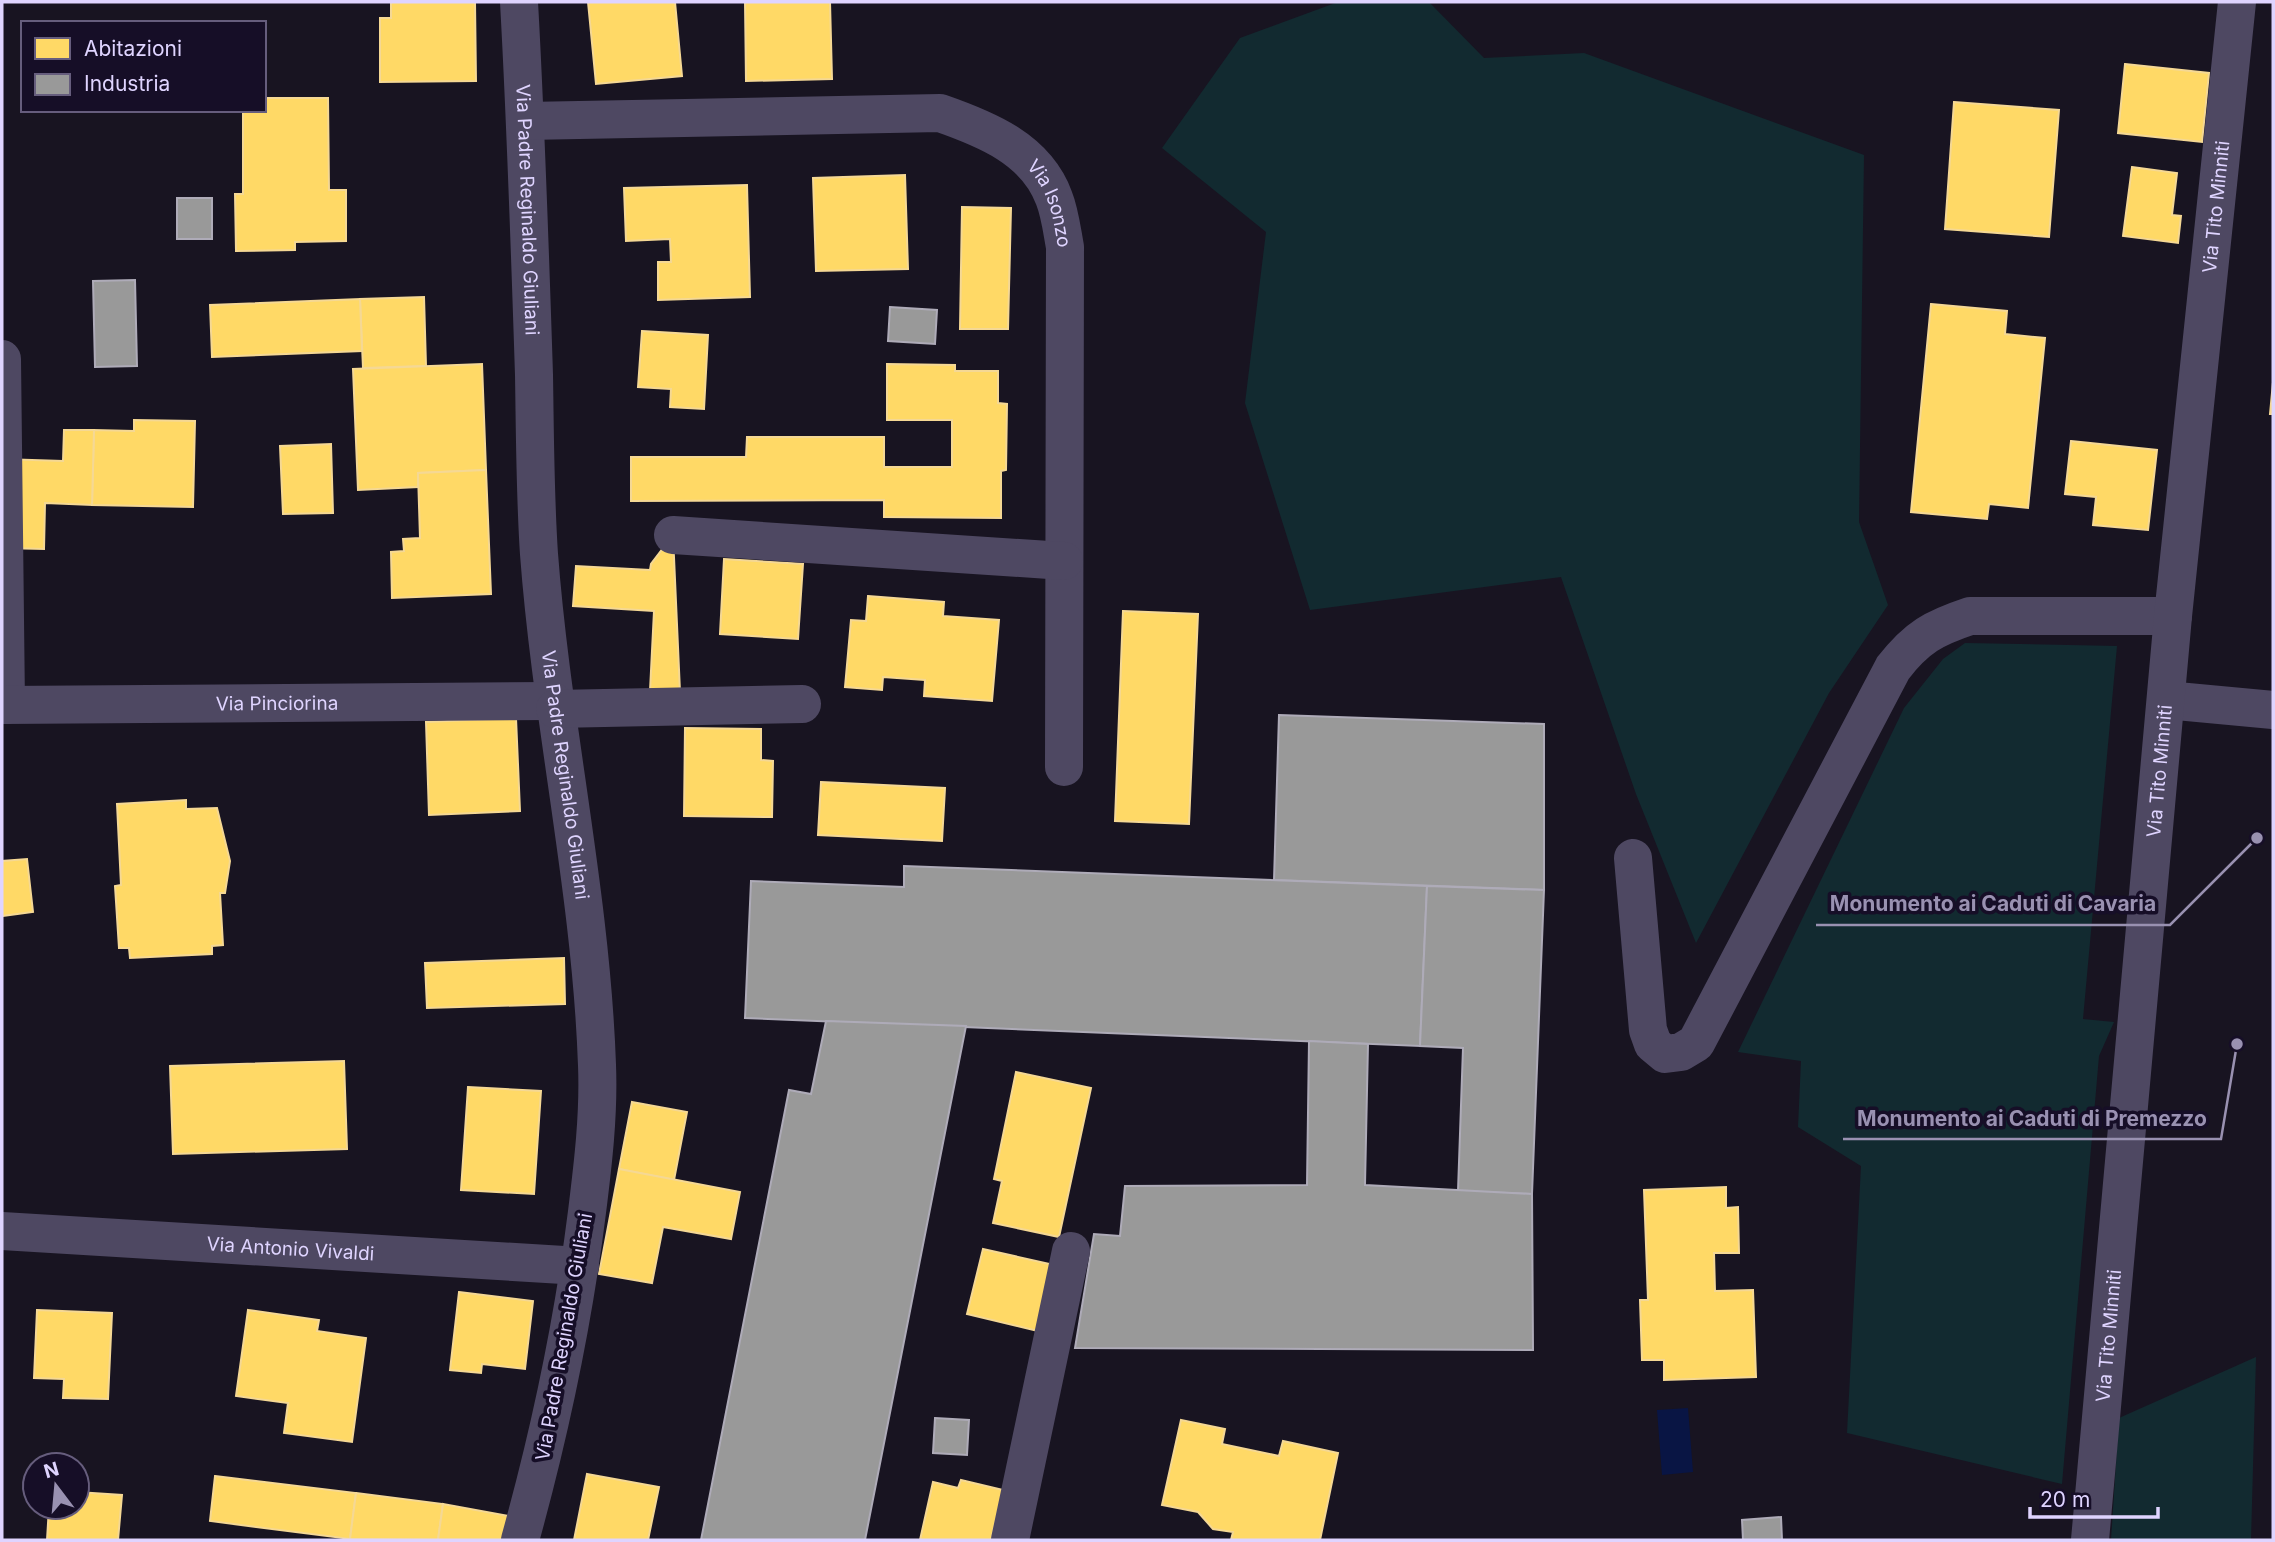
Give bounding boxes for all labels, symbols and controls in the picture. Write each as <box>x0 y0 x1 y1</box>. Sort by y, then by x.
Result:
legend <box>21 21 266 112</box>
text: Abitazioni <box>84 36 182 61</box>
text: Industria <box>84 71 170 96</box>
street label: Via Padre Reginaldo Giuliani <box>512 84 544 336</box>
street label: Via Tito Minniti <box>2197 140 2234 274</box>
street label: Via Isonzo <box>1023 154 1076 249</box>
street label: Via Padre Reginaldo Giuliani <box>537 649 594 901</box>
street label: Via Pinciorina <box>216 691 338 715</box>
street label: Via Tito Minniti <box>2142 704 2176 838</box>
callout: Monumento ai Caduti di Cavaria <box>1816 883 2170 925</box>
text: Monumento ai Caduti di Cavaria <box>1830 891 2156 916</box>
callout: Monumento ai Caduti di Premezzo <box>1843 1097 2221 1139</box>
text: Monumento ai Caduti di Premezzo <box>1857 1106 2207 1131</box>
street label: Via Padre Reginaldo Giuliani <box>531 1211 597 1463</box>
street label: Via Antonio Vivaldi <box>206 1232 375 1265</box>
street label: Via Tito Minniti <box>2091 1269 2126 1403</box>
north arrow <box>21 1451 91 1521</box>
text: N <box>41 1457 62 1483</box>
scale bar <box>2030 1476 2158 1520</box>
text: 20 m <box>2040 1487 2090 1512</box>

